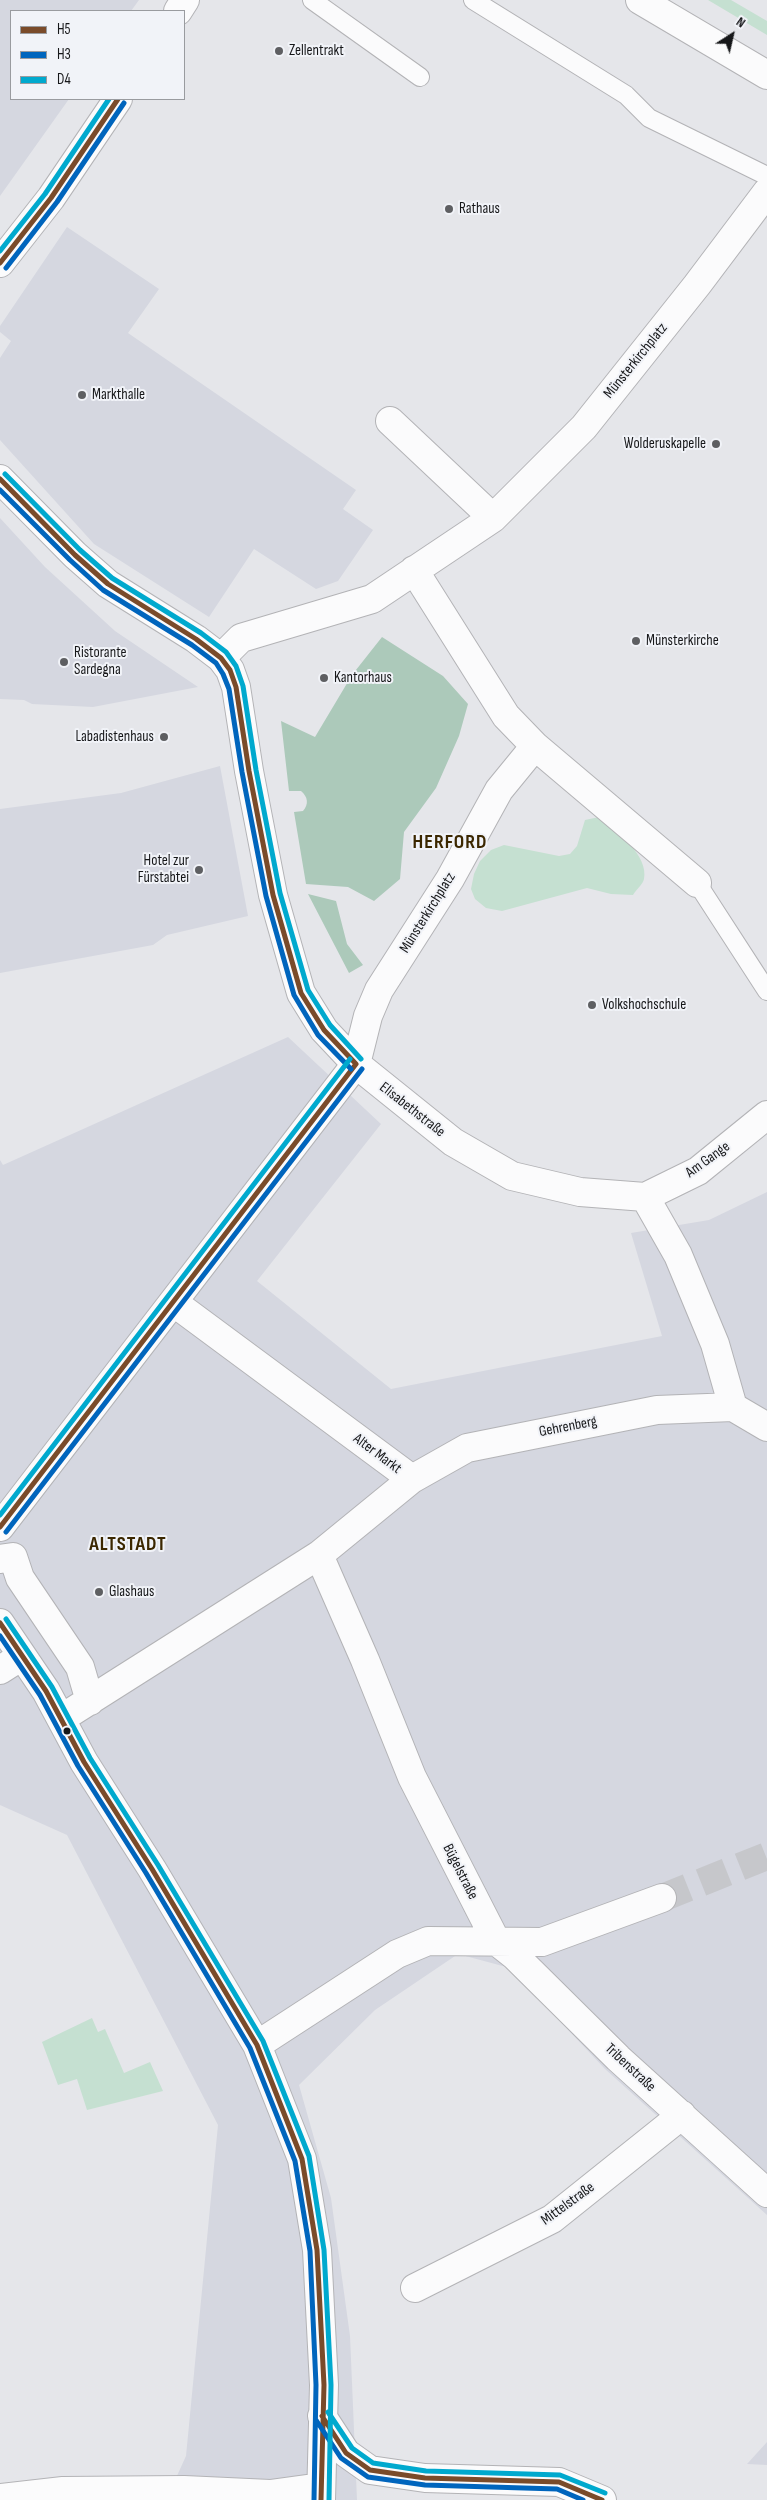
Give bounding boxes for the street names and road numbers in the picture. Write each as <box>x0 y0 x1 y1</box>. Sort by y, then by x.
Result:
street label: Münsterkirchplatz <box>600 320 672 402</box>
street label: Münsterkirchplatz <box>396 869 460 957</box>
street label: Elisabethstraße <box>376 1079 448 1141</box>
street label: Am Gange <box>682 1138 734 1182</box>
street label: Gehrenberg <box>538 1413 598 1441</box>
street label: Alter Markt <box>349 1430 405 1478</box>
street label: Bügelstraße <box>438 1841 482 1903</box>
street label: Tribenstraße <box>601 2040 659 2096</box>
street label: Mittelstraße <box>538 2179 598 2229</box>

